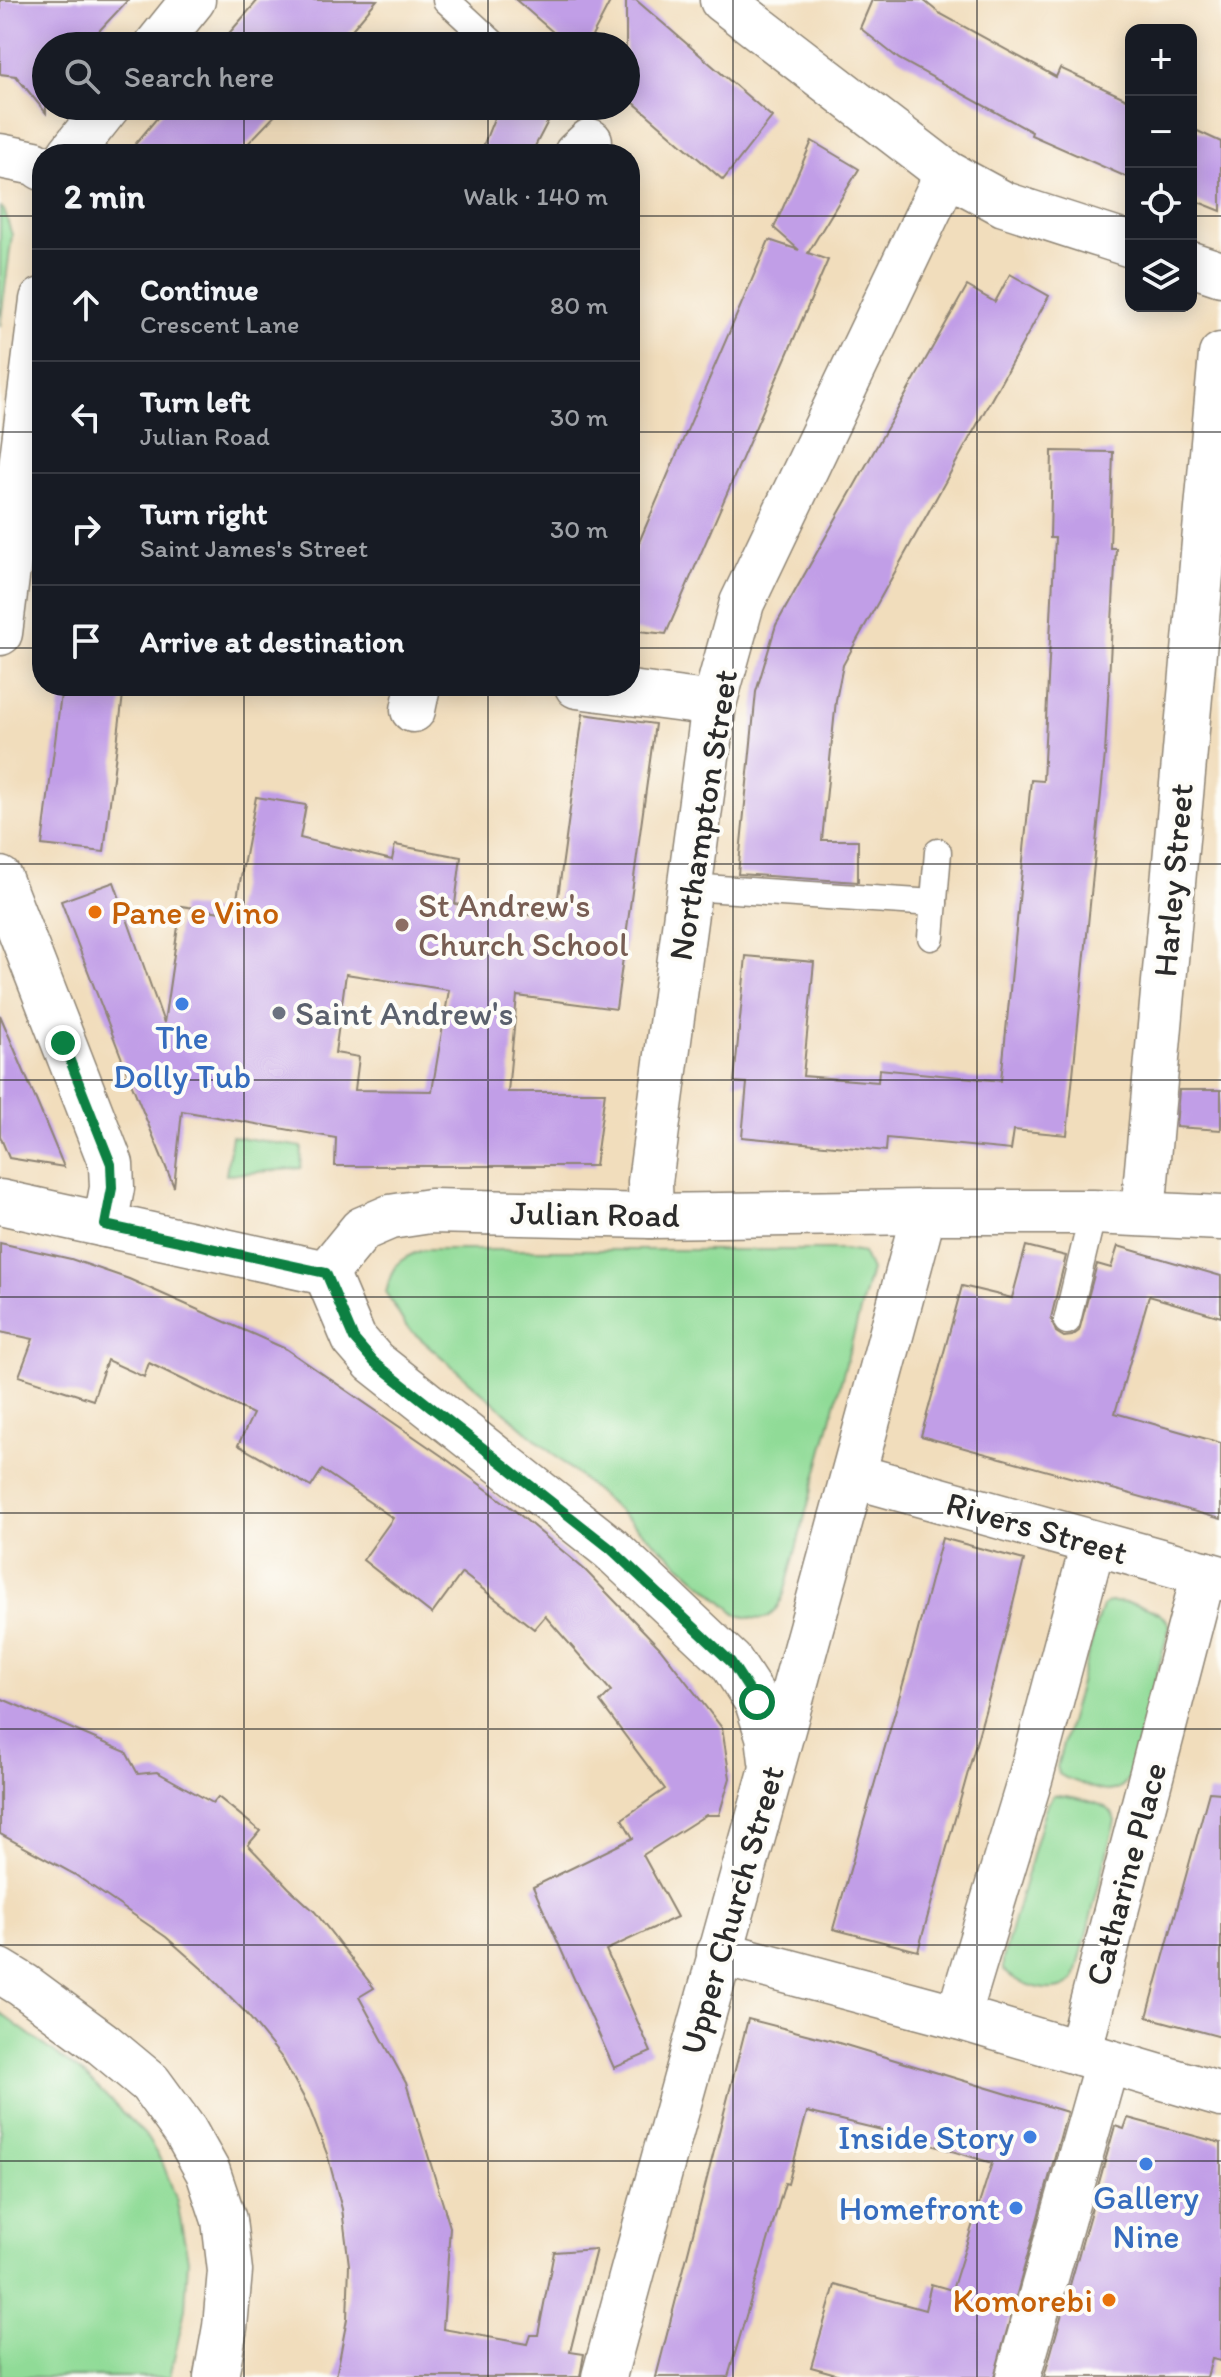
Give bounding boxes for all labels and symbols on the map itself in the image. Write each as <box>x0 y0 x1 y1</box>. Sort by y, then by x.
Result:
street label: Northampton Street <box>660 667 746 963</box>
street label: Harley Street <box>1144 781 1202 979</box>
place label: St Andrew's Church School <box>418 885 629 965</box>
place label: Pane e Vino <box>111 892 279 933</box>
marker: Pane e Vino <box>86 903 104 921</box>
marker: St Andrew's Church School <box>393 916 411 934</box>
place label: Saint Andrew's <box>295 993 514 1034</box>
marker: The Dolly Tub <box>173 995 191 1013</box>
marker: Saint Andrew's <box>270 1004 288 1022</box>
place label: The Dolly Tub <box>113 1017 251 1097</box>
route end <box>45 1025 81 1061</box>
street label: Julian Road <box>510 1192 681 1236</box>
street label: Rivers Street <box>942 1483 1132 1573</box>
route start <box>739 1684 775 1720</box>
street label: Catharine Place <box>1076 1758 1176 1990</box>
street label: Upper Church Street <box>671 1761 793 2059</box>
place label: Inside Story <box>838 2117 1014 2158</box>
marker: Inside Story <box>1021 2128 1039 2146</box>
marker: Gallery Nine <box>1137 2155 1155 2173</box>
place label: Gallery Nine <box>1093 2177 1199 2257</box>
place label: Homefront <box>839 2188 1000 2229</box>
marker: Homefront <box>1007 2199 1025 2217</box>
place label: Komorebi <box>953 2280 1093 2321</box>
marker: Komorebi <box>1100 2291 1118 2309</box>

